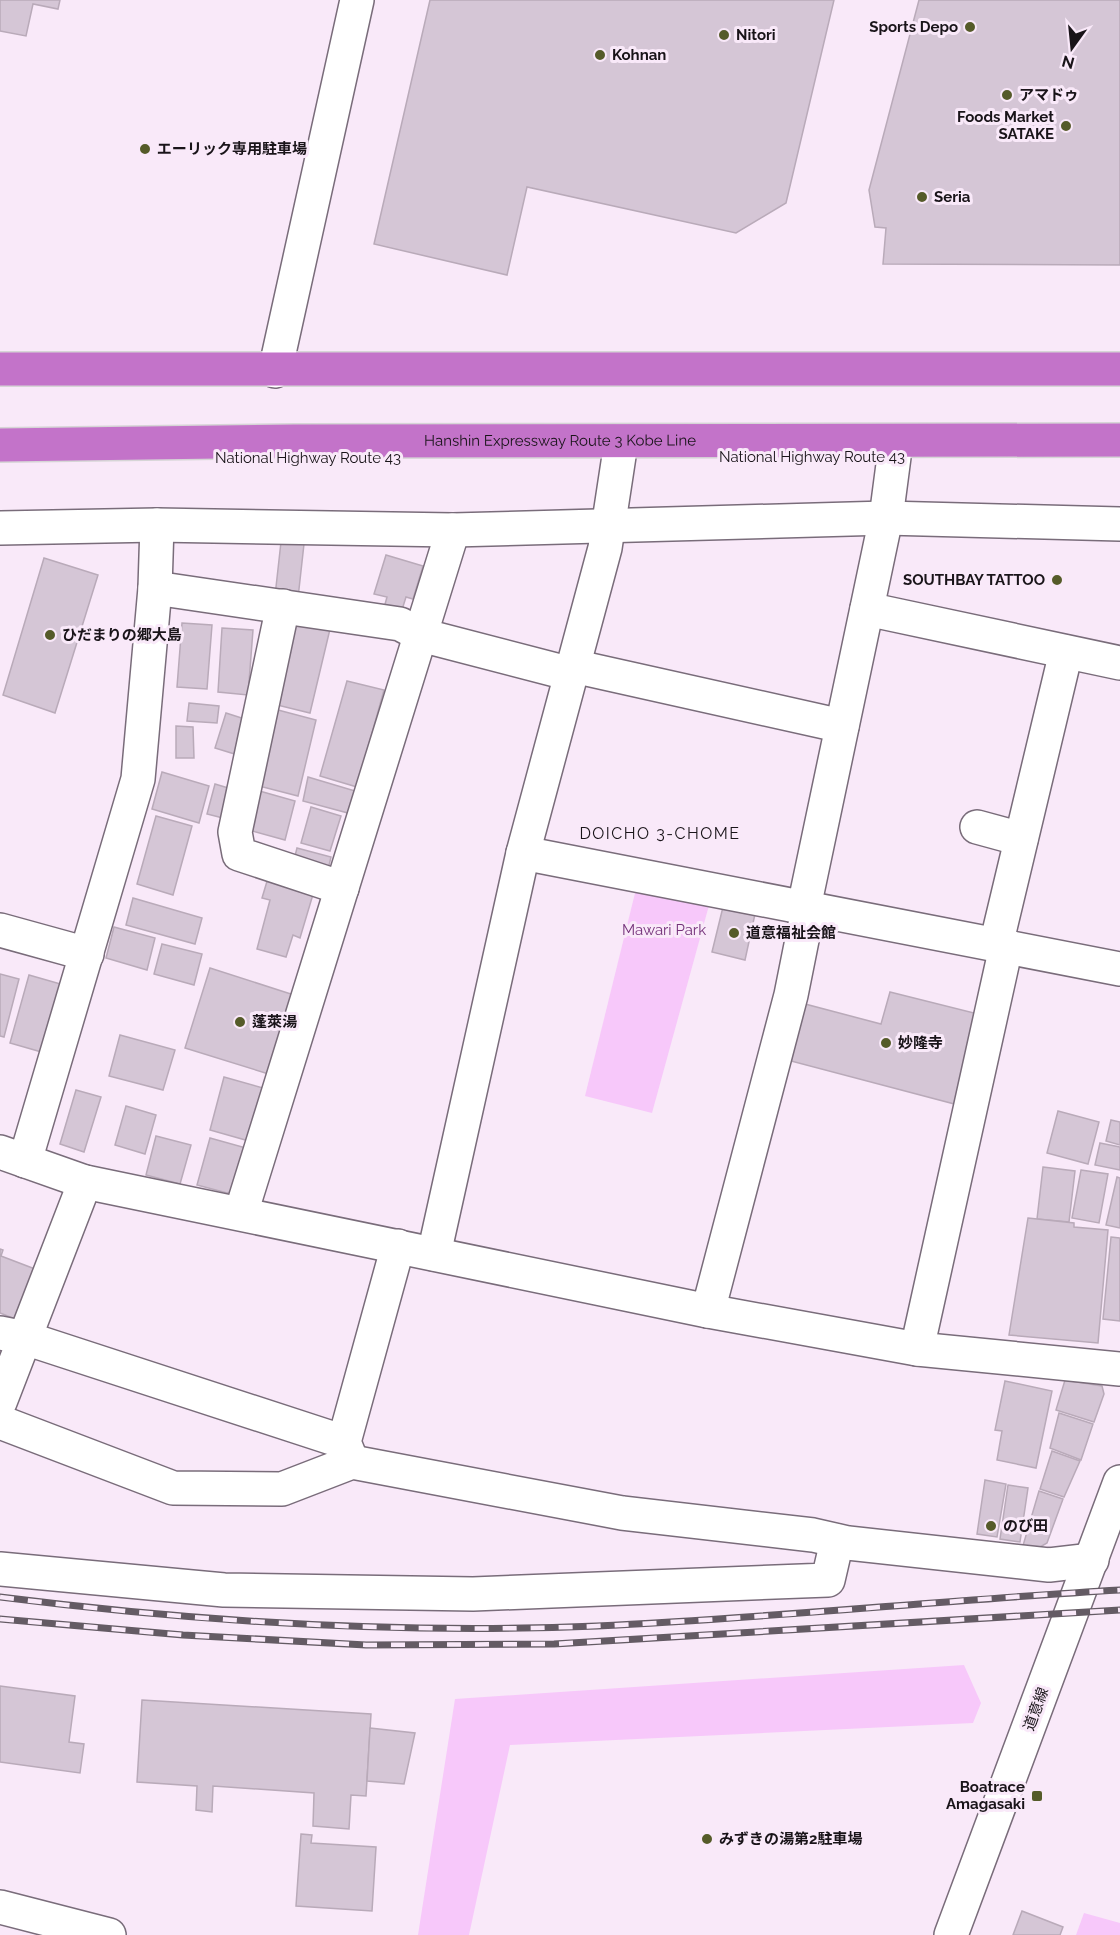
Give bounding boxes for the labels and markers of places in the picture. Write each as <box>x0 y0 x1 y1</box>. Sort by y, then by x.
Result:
place label: Sports Depo <box>869 18 958 36</box>
marker: Sports Depo <box>963 20 977 34</box>
place label: Nitori <box>736 26 776 44</box>
marker: Nitori <box>717 28 731 42</box>
place label: Kohnan <box>612 46 666 64</box>
marker: Kohnan <box>593 48 607 62</box>
place label: アマドゥ <box>1019 86 1079 104</box>
marker: アマドゥ <box>1000 88 1014 102</box>
place label: Foods Market SATAKE <box>957 108 1054 143</box>
marker: Foods Market SATAKE <box>1059 119 1073 133</box>
place label: エーリック専用駐車場 <box>157 140 307 158</box>
marker: エーリック専用駐車場 <box>138 142 152 156</box>
place label: Seria <box>934 188 971 206</box>
marker: Seria <box>915 190 929 204</box>
place label: SOUTHBAY TATTOO <box>903 571 1045 589</box>
marker: SOUTHBAY TATTOO <box>1050 573 1064 587</box>
place label: ひだまりの郷大島 <box>62 626 182 644</box>
marker: ひだまりの郷大島 <box>43 628 57 642</box>
place label: 道意福祉会館 <box>746 924 836 942</box>
marker: 道意福祉会館 <box>727 926 741 940</box>
place label: 蓬萊湯 <box>252 1013 297 1031</box>
marker: 蓬萊湯 <box>233 1015 247 1029</box>
place label: 妙隆寺 <box>898 1034 943 1052</box>
marker: 妙隆寺 <box>879 1036 893 1050</box>
place label: のび田 <box>1003 1517 1048 1535</box>
marker: のび田 <box>984 1519 998 1533</box>
place label: Boatrace Amagasaki <box>946 1778 1025 1813</box>
marker: Boatrace Amagasaki <box>1030 1789 1044 1803</box>
place label: みずきの湯第2駐車場 <box>719 1830 862 1848</box>
marker: みずきの湯第2駐車場 <box>700 1832 714 1846</box>

